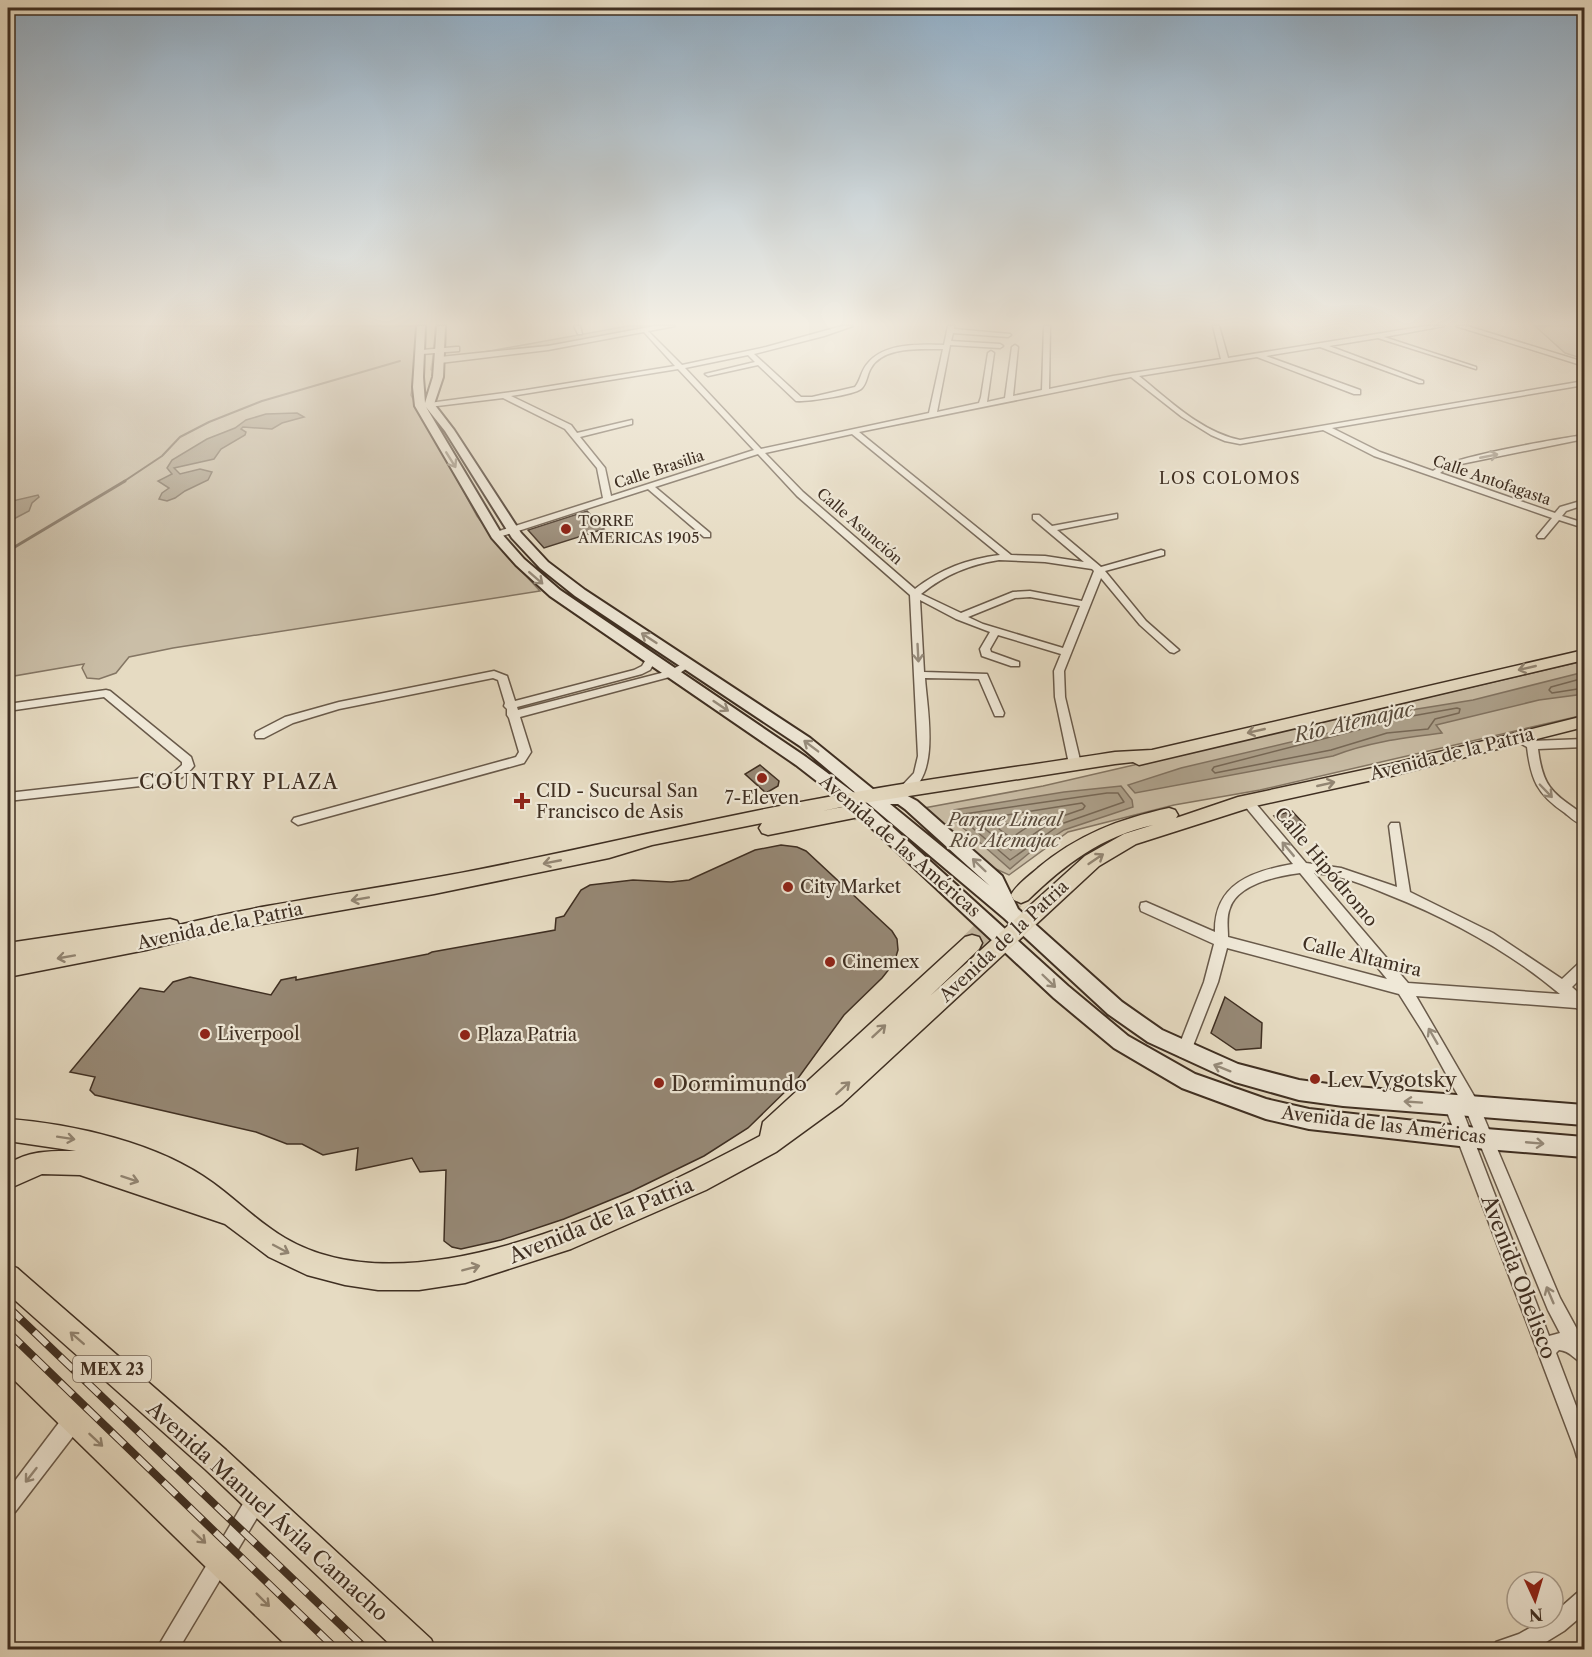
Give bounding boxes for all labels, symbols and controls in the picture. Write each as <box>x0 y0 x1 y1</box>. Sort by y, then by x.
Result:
street label: Calle Brasilia <box>612 446 706 492</box>
one-way arrow <box>1478 450 1498 461</box>
one-way arrow <box>445 451 458 468</box>
street label: Calle Antofagasta <box>1430 451 1554 509</box>
district label: LOS COLOMOS <box>1159 468 1301 488</box>
street label: Calle Asunción <box>813 484 907 569</box>
place label: TORRE AMERICAS 1905 <box>577 511 699 547</box>
marker: TORRE AMERICAS 1905 <box>559 522 573 536</box>
one-way arrow <box>528 571 544 584</box>
one-way arrow <box>641 632 658 644</box>
one-way arrow <box>913 642 924 662</box>
one-way arrow <box>1518 663 1538 674</box>
water label: Río Atemajac <box>1290 696 1417 748</box>
one-way arrow <box>712 700 728 712</box>
street label: Avenida de la Patria <box>1367 723 1537 785</box>
one-way arrow <box>1246 725 1265 737</box>
one-way arrow <box>804 740 820 753</box>
street label: Avenida de las Américas <box>814 769 985 922</box>
district label: COUNTRY PLAZA <box>139 770 339 794</box>
marker: 7-Eleven <box>755 771 769 785</box>
one-way arrow <box>1316 778 1335 789</box>
place label: CID - Sucursal San Francisco de Asis <box>536 780 698 823</box>
one-way arrow <box>1538 783 1553 798</box>
place label: 7-Eleven <box>725 787 799 809</box>
marker: CID - Sucursal San Francisco de Asis <box>513 792 531 810</box>
street label: Calle Hipódromo <box>1270 803 1382 931</box>
park label: Parque Lineal Rio Atemajac <box>946 809 1064 852</box>
one-way arrow <box>1281 842 1295 857</box>
one-way arrow <box>1088 853 1104 865</box>
one-way arrow <box>542 857 561 869</box>
one-way arrow <box>971 858 986 873</box>
street label: Avenida de la Patria <box>934 875 1074 1007</box>
place label: City Market <box>800 876 902 898</box>
marker: City Market <box>781 880 795 894</box>
one-way arrow <box>351 894 371 905</box>
street label: Avenida de la Patria <box>134 898 305 954</box>
street label: Calle Altamira <box>1300 933 1424 982</box>
place label: Cinemex <box>842 951 920 973</box>
one-way arrow <box>57 952 76 963</box>
marker: Cinemex <box>823 955 837 969</box>
one-way arrow <box>1042 974 1057 989</box>
place label: Liverpool <box>217 1023 300 1045</box>
place label: Plaza Patria <box>477 1024 578 1046</box>
one-way arrow <box>872 1024 887 1038</box>
marker: Liverpool <box>198 1027 212 1041</box>
marker: Plaza Patria <box>458 1028 472 1042</box>
one-way arrow <box>1427 1028 1439 1045</box>
one-way arrow <box>1214 1061 1232 1072</box>
place label: Lev Vygotsky <box>1327 1067 1457 1092</box>
place label: Dormimundo <box>671 1071 807 1096</box>
marker: Lev Vygotsky <box>1308 1072 1322 1086</box>
marker: Dormimundo <box>652 1076 666 1090</box>
one-way arrow <box>836 1081 851 1095</box>
one-way arrow <box>1404 1096 1424 1107</box>
street label: Avenida de las Américas <box>1279 1101 1488 1148</box>
one-way arrow <box>55 1132 75 1143</box>
one-way arrow <box>1525 1138 1545 1149</box>
street label: Avenida de la Patria <box>504 1171 698 1269</box>
one-way arrow <box>120 1174 139 1185</box>
street label: Avenida Obelisco <box>1476 1191 1562 1362</box>
one-way arrow <box>272 1244 290 1255</box>
one-way arrow <box>461 1262 480 1274</box>
one-way arrow <box>1544 1287 1555 1305</box>
one-way arrow <box>69 1332 85 1345</box>
road number: MEX 23 <box>73 1356 151 1382</box>
street label: Avenida Manuel Ávila Camacho <box>141 1395 394 1626</box>
one-way arrow <box>88 1433 103 1447</box>
one-way arrow <box>25 1466 38 1482</box>
one-way arrow <box>191 1529 206 1544</box>
north arrow <box>1505 1570 1565 1630</box>
one-way arrow <box>256 1592 271 1607</box>
text: N <box>1528 1605 1544 1625</box>

